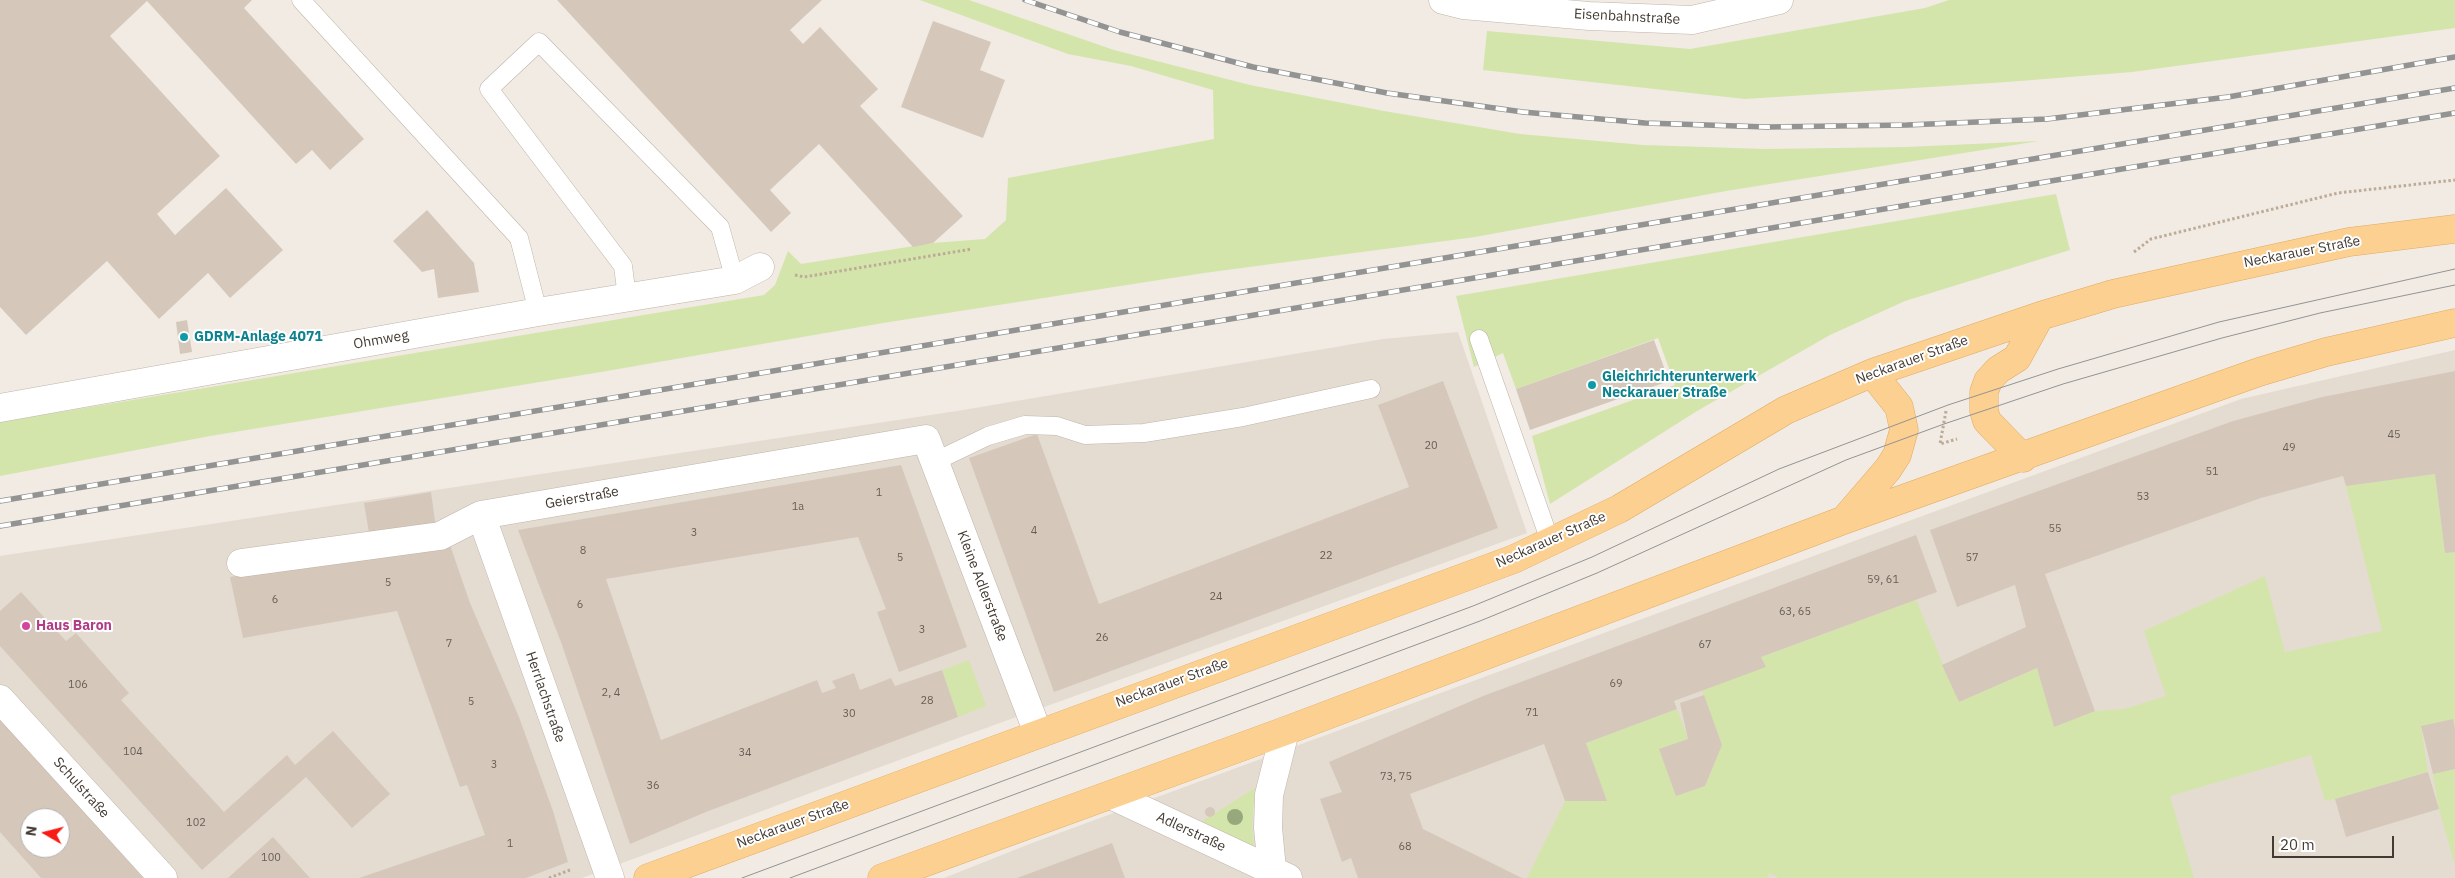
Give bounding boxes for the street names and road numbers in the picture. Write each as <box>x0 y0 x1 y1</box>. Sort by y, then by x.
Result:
street label: Eisenbahnstraße <box>1573 6 1681 28</box>
street label: Neckarauer Straße <box>2242 232 2362 272</box>
street label: Ohmweg <box>352 327 410 353</box>
street label: Neckarauer Straße <box>1854 332 1970 388</box>
street label: Geierstraße <box>544 483 620 513</box>
street label: Neckarauer Straße <box>1494 508 1608 572</box>
street label: Kleine Adlerstraße <box>953 528 1011 644</box>
street label: Herrlachstraße <box>522 649 568 745</box>
street label: Neckarauer Straße <box>1114 655 1230 711</box>
street label: Schulstraße <box>49 754 113 822</box>
street label: Neckarauer Straße <box>735 796 851 852</box>
street label: Adlerstraße <box>1154 809 1228 855</box>

